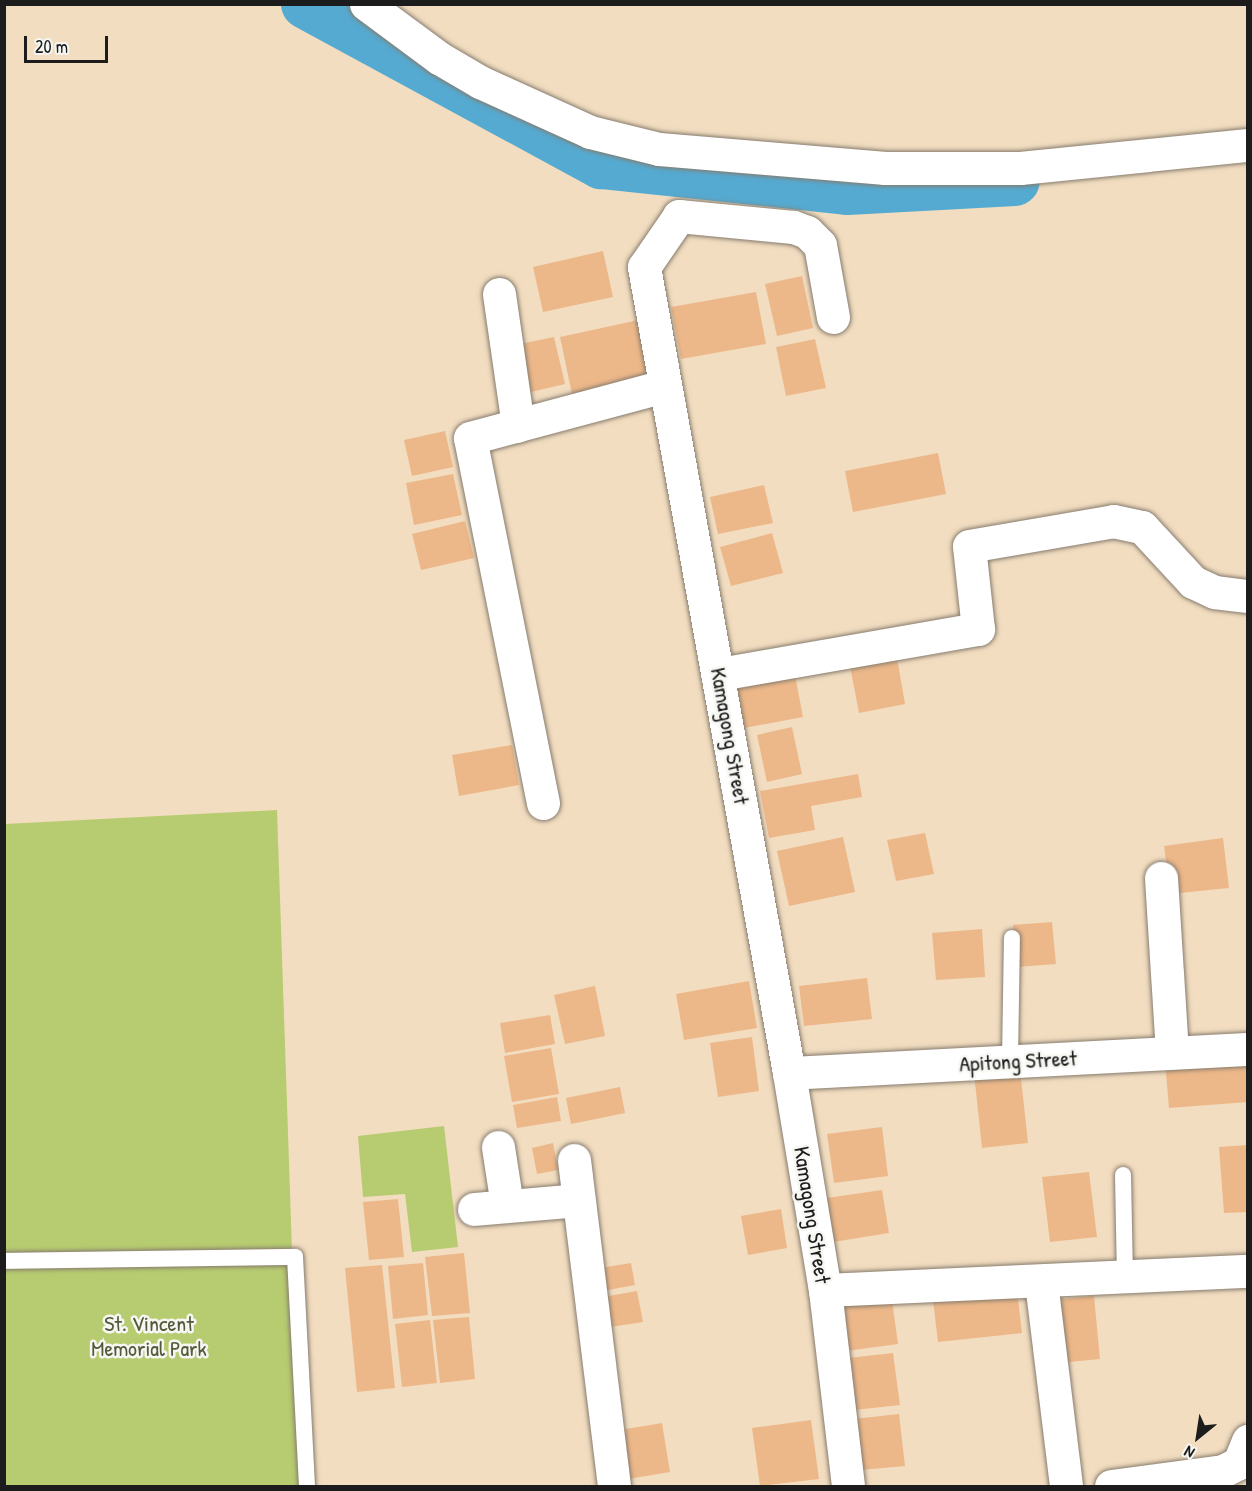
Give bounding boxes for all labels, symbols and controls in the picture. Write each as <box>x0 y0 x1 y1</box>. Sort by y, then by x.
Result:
scale bar <box>27 24 111 62</box>
text: 20 m <box>35 34 68 59</box>
street label: Kamagong Street <box>705 666 755 806</box>
street label: Apitong Street <box>959 1045 1077 1077</box>
street label: Kamagong Street <box>788 1145 836 1285</box>
park label: St. Vincent Memorial Park <box>91 1310 207 1362</box>
north arrow <box>1168 1407 1228 1467</box>
text: N <box>1180 1441 1198 1464</box>

